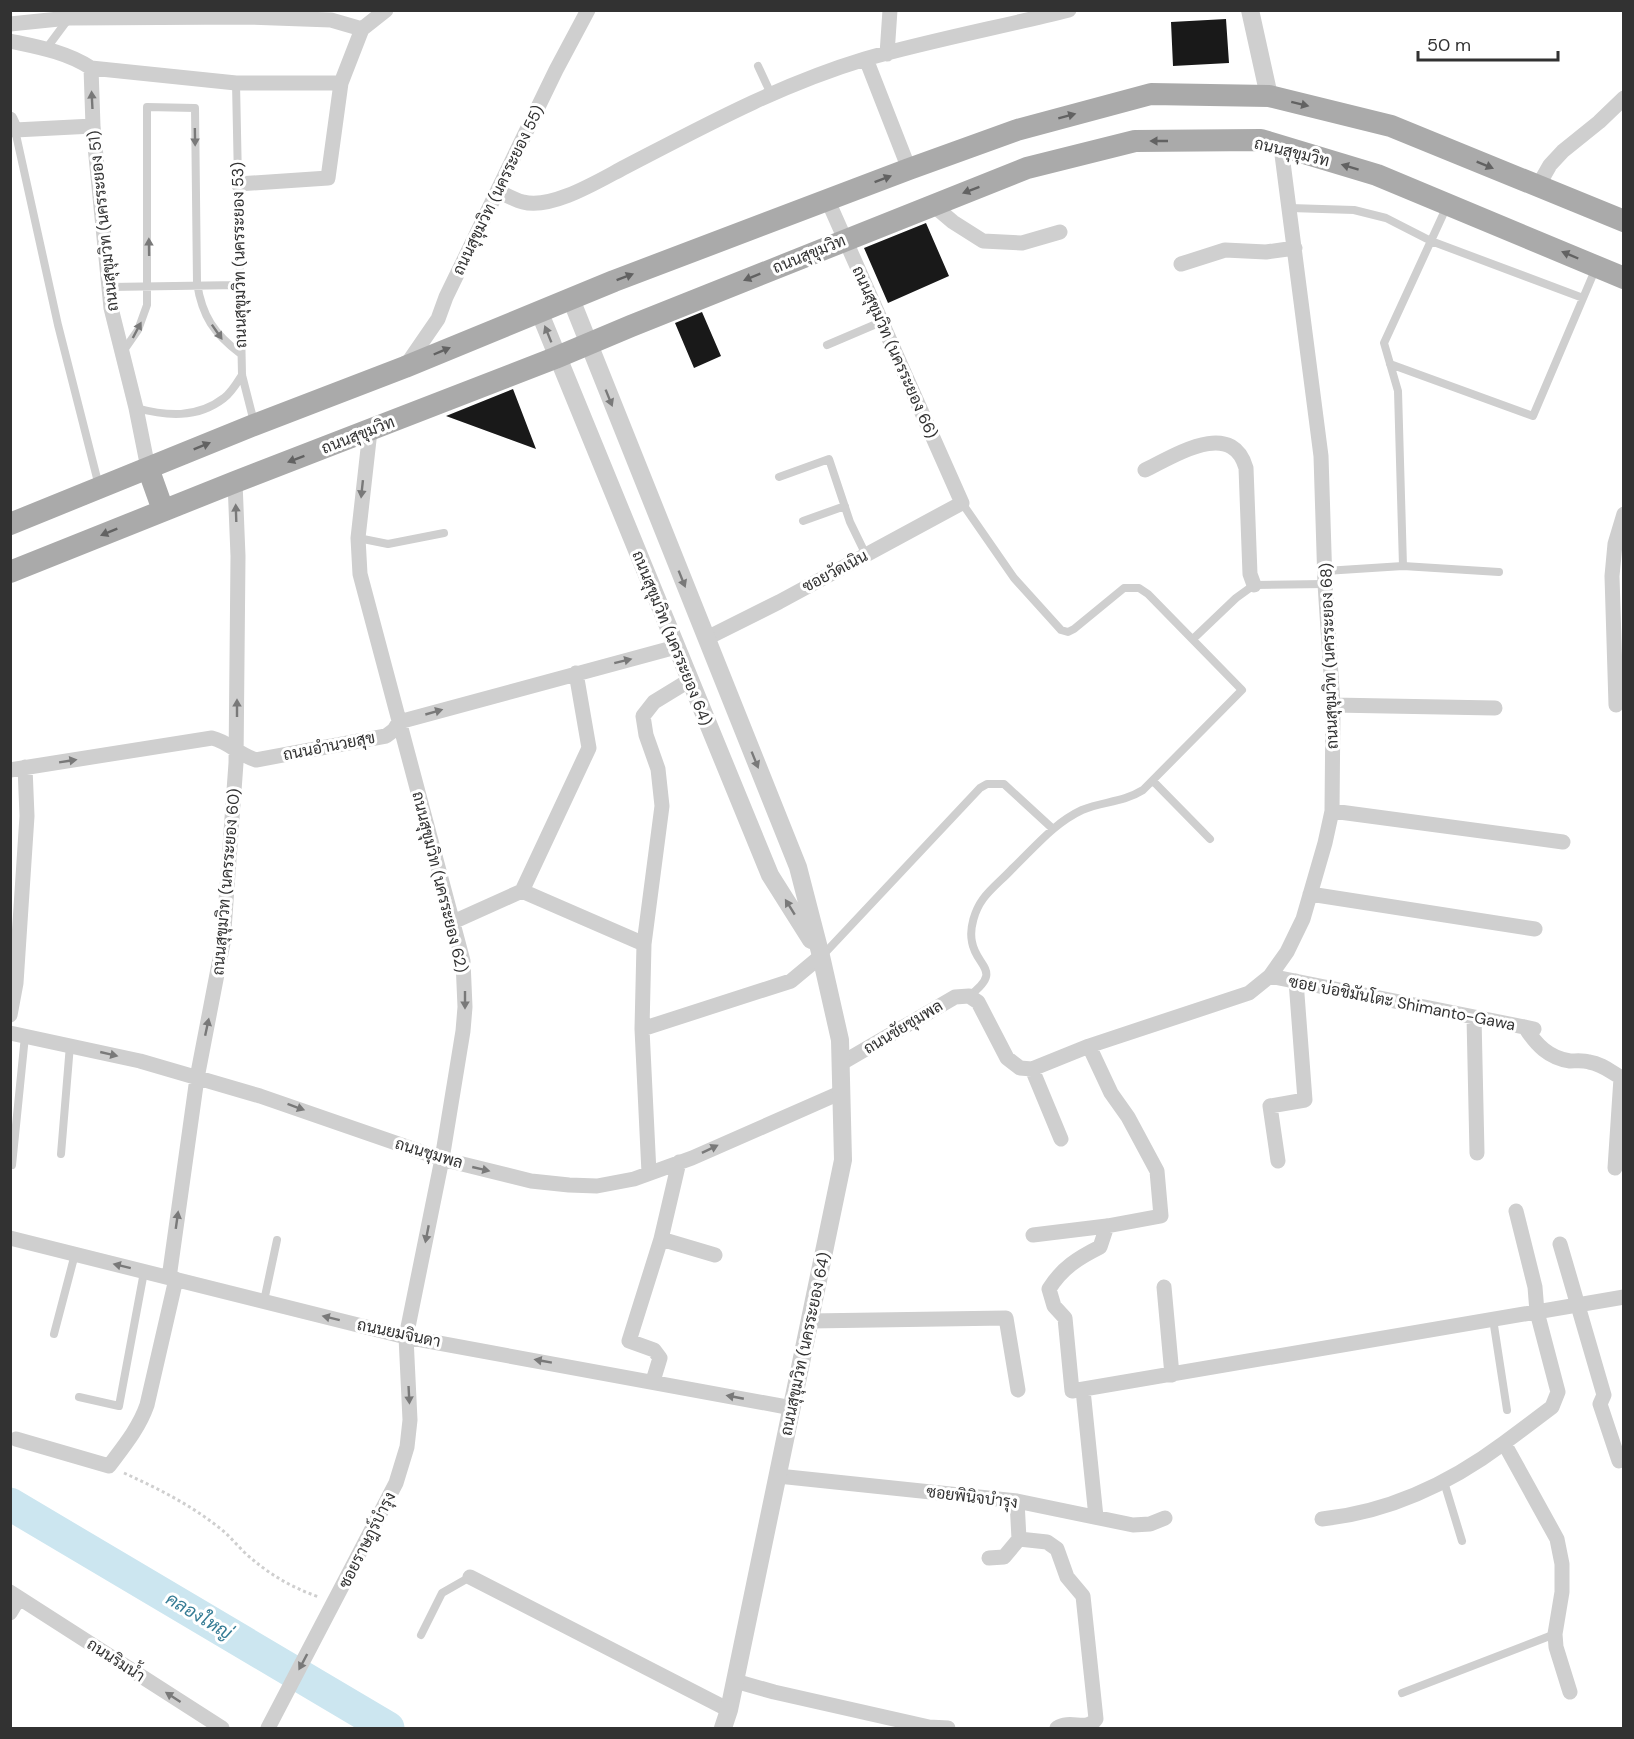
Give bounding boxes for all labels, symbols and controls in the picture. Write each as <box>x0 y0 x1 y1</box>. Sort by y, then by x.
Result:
scale bar <box>1418 24 1558 62</box>
text: 50 m <box>1427 33 1471 57</box>
one-way arrow <box>87 91 96 110</box>
one-way arrow <box>1291 99 1309 109</box>
street label: ถนนสุขุมวิท (นครระยอง 55) <box>448 101 549 279</box>
one-way arrow <box>1058 111 1076 121</box>
one-way arrow <box>190 127 200 146</box>
street label: ถนนสุขุมวิท (นครระยอง 51) <box>83 129 124 313</box>
street label: ถนนสุขุมวิท <box>1252 132 1332 172</box>
one-way arrow <box>1149 136 1168 146</box>
one-way arrow <box>1476 161 1494 170</box>
street label: ถนนสุขุมวิท (นครระยอง 53) <box>227 162 252 348</box>
one-way arrow <box>1341 162 1359 171</box>
one-way arrow <box>874 174 892 184</box>
one-way arrow <box>962 185 980 195</box>
street label: ถนนสุขุมวิท <box>769 230 849 279</box>
one-way arrow <box>144 237 153 256</box>
one-way arrow <box>1560 250 1578 260</box>
street label: ถนนสุขุมวิท (นครระยอง 66) <box>847 262 943 442</box>
one-way arrow <box>616 272 634 282</box>
one-way arrow <box>743 273 761 282</box>
one-way arrow <box>132 321 142 338</box>
one-way arrow <box>211 323 223 339</box>
one-way arrow <box>543 325 552 343</box>
one-way arrow <box>433 346 451 356</box>
one-way arrow <box>605 389 614 407</box>
street label: ถนนสุขุมวิท <box>318 411 398 460</box>
one-way arrow <box>193 441 211 450</box>
one-way arrow <box>286 454 304 464</box>
one-way arrow <box>357 480 367 499</box>
one-way arrow <box>231 504 240 523</box>
one-way arrow <box>100 528 118 537</box>
street label: ซอยวัดเนิน <box>799 545 871 597</box>
street label: ถนนสุขุมวิท (นครระยอง 64) <box>626 547 717 729</box>
street label: ถนนสุขุมวิท (นครระยอง 68) <box>1315 563 1344 749</box>
one-way arrow <box>678 570 688 588</box>
one-way arrow <box>613 655 632 665</box>
one-way arrow <box>232 699 241 718</box>
one-way arrow <box>426 707 444 716</box>
street label: ถนนอำนวยสุข <box>281 727 377 766</box>
one-way arrow <box>750 751 760 769</box>
one-way arrow <box>59 756 78 765</box>
street label: ถนนสุขุมวิท (นครระยอง 60) <box>207 788 246 976</box>
street label: ถนนสุขุมวิท (นครระยอง 62) <box>406 789 473 975</box>
one-way arrow <box>785 899 796 915</box>
street label: ซอย บ่อชิมันโตะ Shimanto-Gawa <box>1287 970 1517 1035</box>
one-way arrow <box>460 991 469 1010</box>
street label: ถนนชัยชุมพล <box>860 995 947 1060</box>
one-way arrow <box>203 1018 213 1036</box>
one-way arrow <box>100 1049 118 1059</box>
one-way arrow <box>287 1103 305 1113</box>
street label: ถนนชุมพล <box>392 1133 466 1174</box>
one-way arrow <box>701 1144 718 1154</box>
one-way arrow <box>472 1164 490 1174</box>
one-way arrow <box>172 1210 182 1229</box>
one-way arrow <box>422 1225 431 1244</box>
street label: ถนนสุขุมวิท (นครระยอง 64) <box>775 1250 836 1438</box>
one-way arrow <box>113 1260 131 1270</box>
one-way arrow <box>322 1312 341 1322</box>
street label: ถนนยมจินดา <box>355 1314 443 1352</box>
one-way arrow <box>533 1357 552 1366</box>
one-way arrow <box>405 1385 414 1404</box>
one-way arrow <box>725 1392 744 1401</box>
street label: ซอยพินิจบำรุง <box>925 1481 1019 1514</box>
street label: ซอยราษฎร์บำรุง <box>332 1487 401 1592</box>
water label: คลองใหญ่ <box>161 1586 238 1646</box>
street label: ถนนริมน้ำ <box>83 1630 151 1687</box>
one-way arrow <box>298 1654 308 1671</box>
one-way arrow <box>165 1692 181 1703</box>

